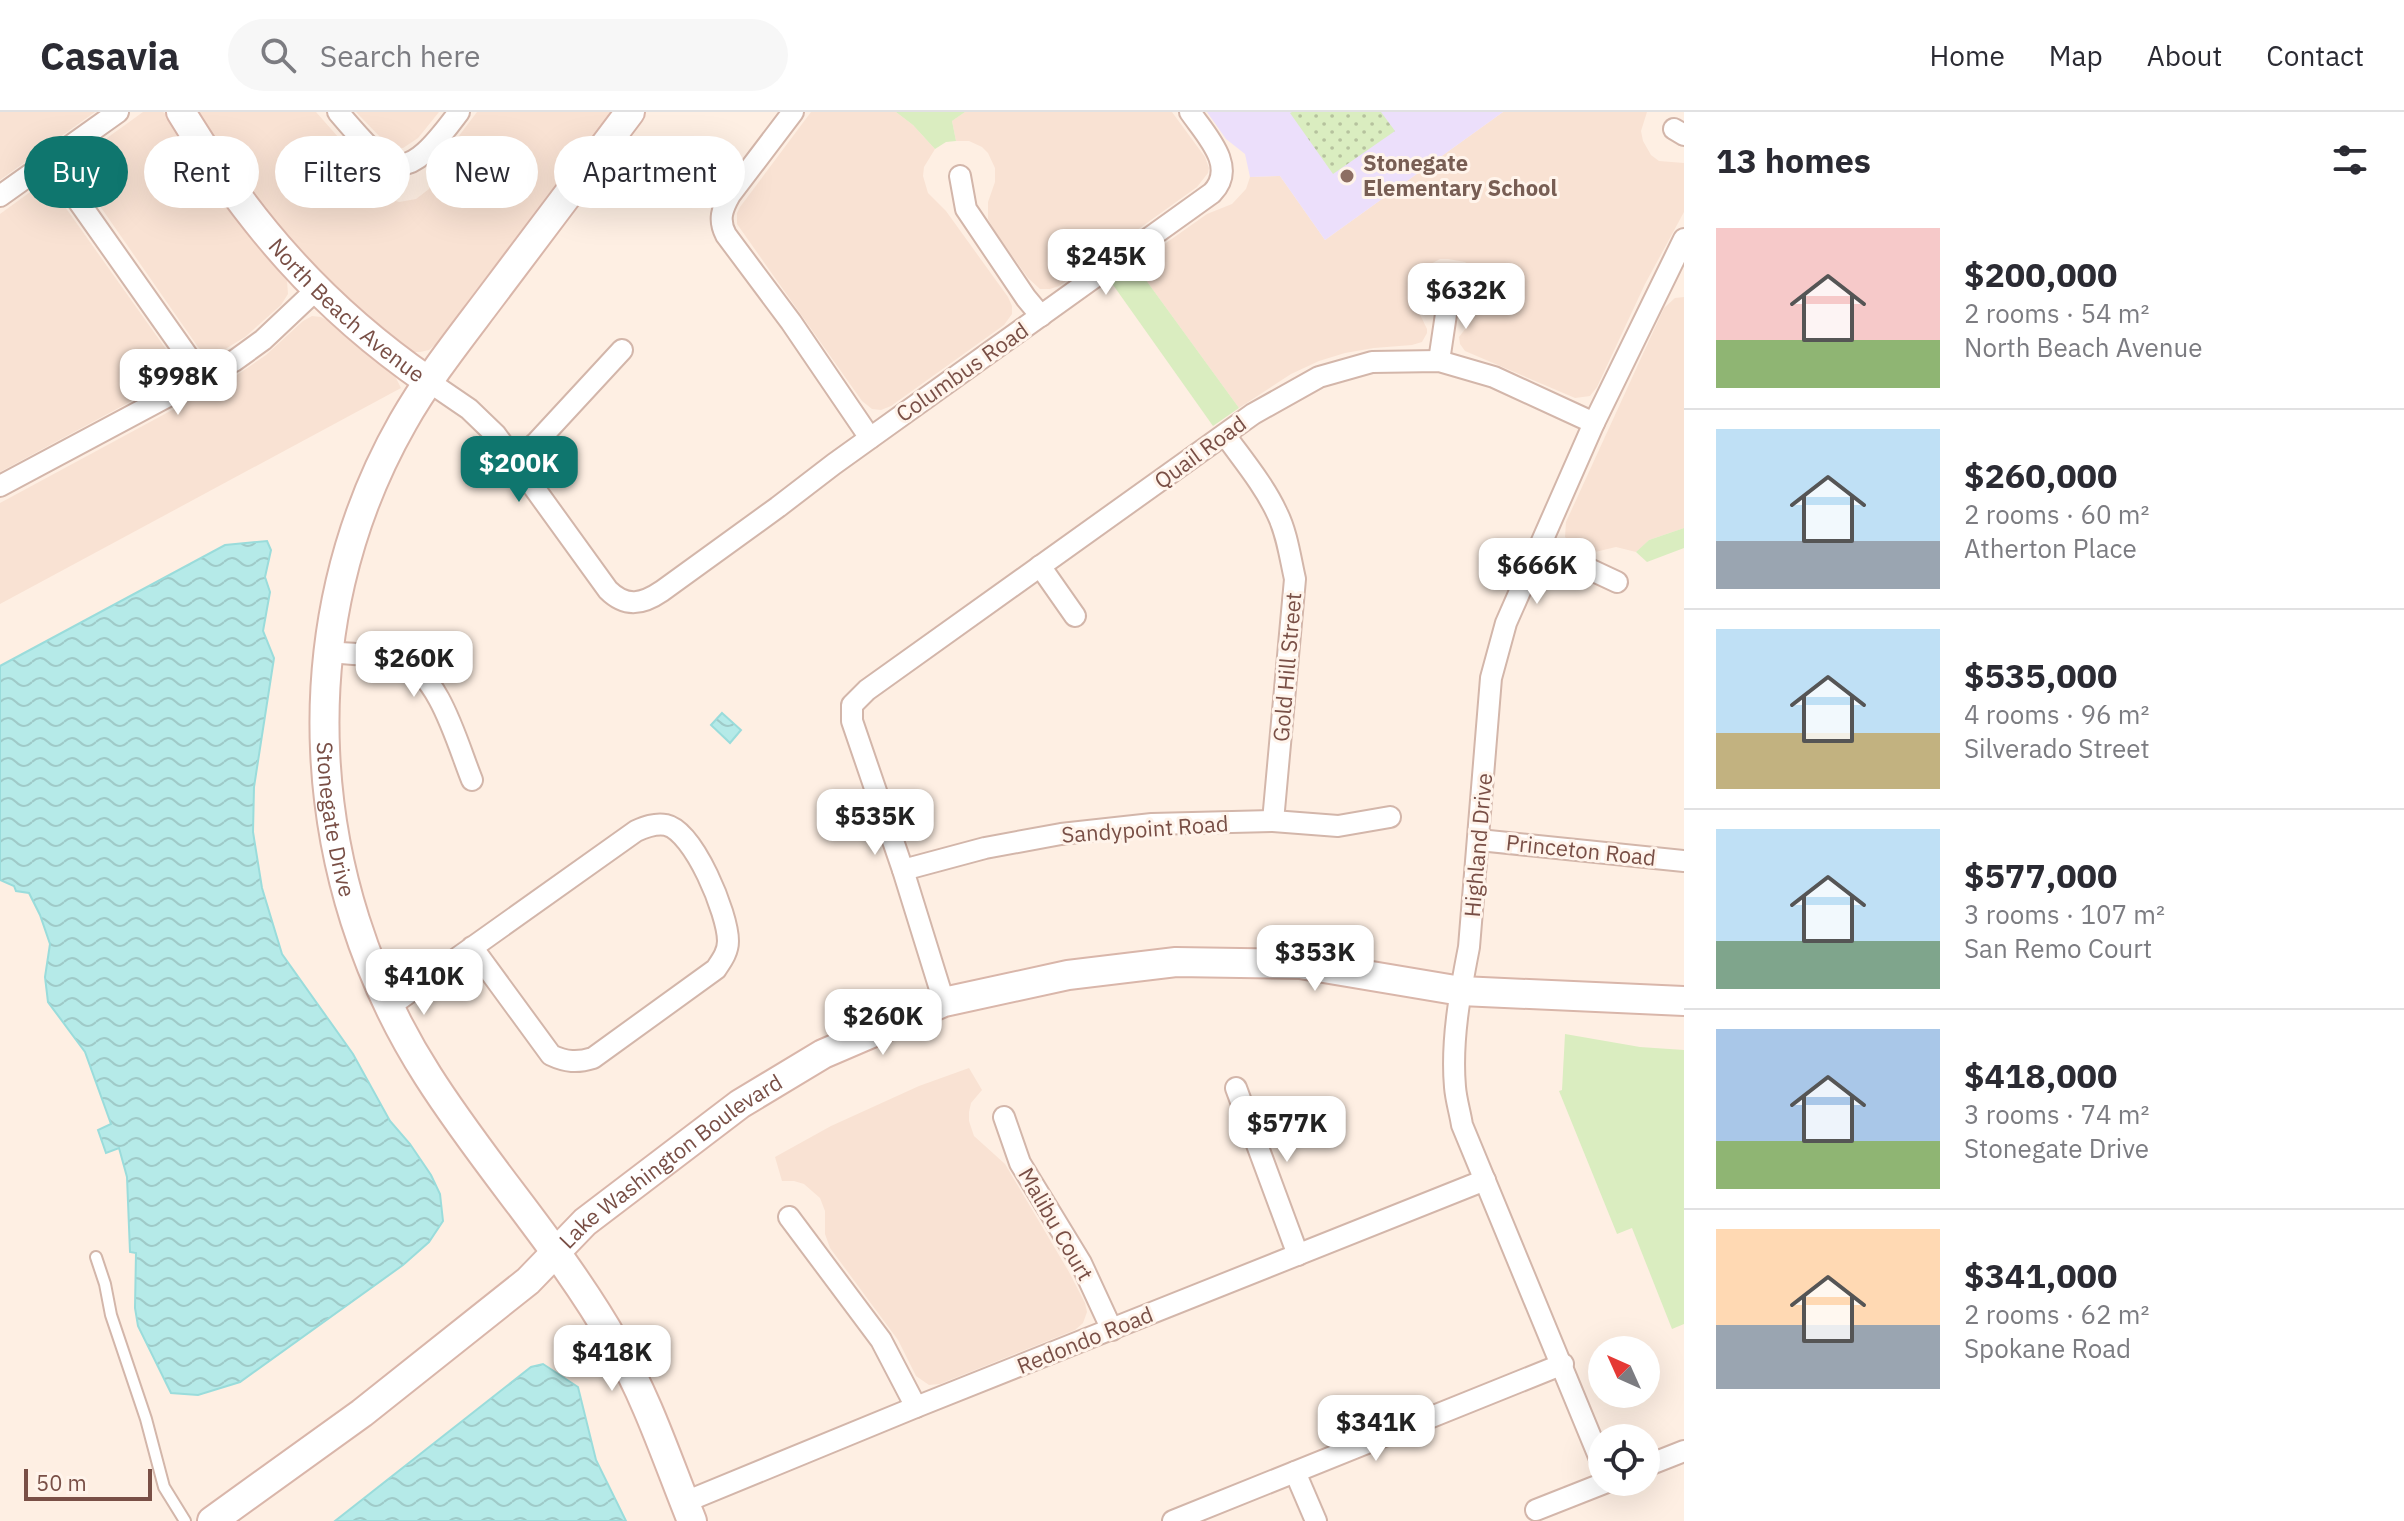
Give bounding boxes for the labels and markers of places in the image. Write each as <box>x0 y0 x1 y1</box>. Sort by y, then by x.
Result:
place label: Stonegate Elementary School <box>1363 148 1557 202</box>
marker: Stonegate Elementary School <box>1338 167 1356 185</box>
pin: $245K <box>1050 229 1162 297</box>
pin: $632K <box>1410 263 1522 331</box>
pin: $998K <box>122 349 234 417</box>
pin: $200K <box>463 436 575 504</box>
pin: $666K <box>1481 538 1593 606</box>
pin: $260K <box>358 631 470 699</box>
pin: $535K <box>819 789 931 857</box>
pin: $353K <box>1259 925 1371 993</box>
pin: $410K <box>368 949 480 1017</box>
pin: $260K <box>827 989 939 1057</box>
pin: $577K <box>1231 1096 1343 1164</box>
pin: $418K <box>556 1325 668 1393</box>
pin: $341K <box>1320 1395 1432 1463</box>

